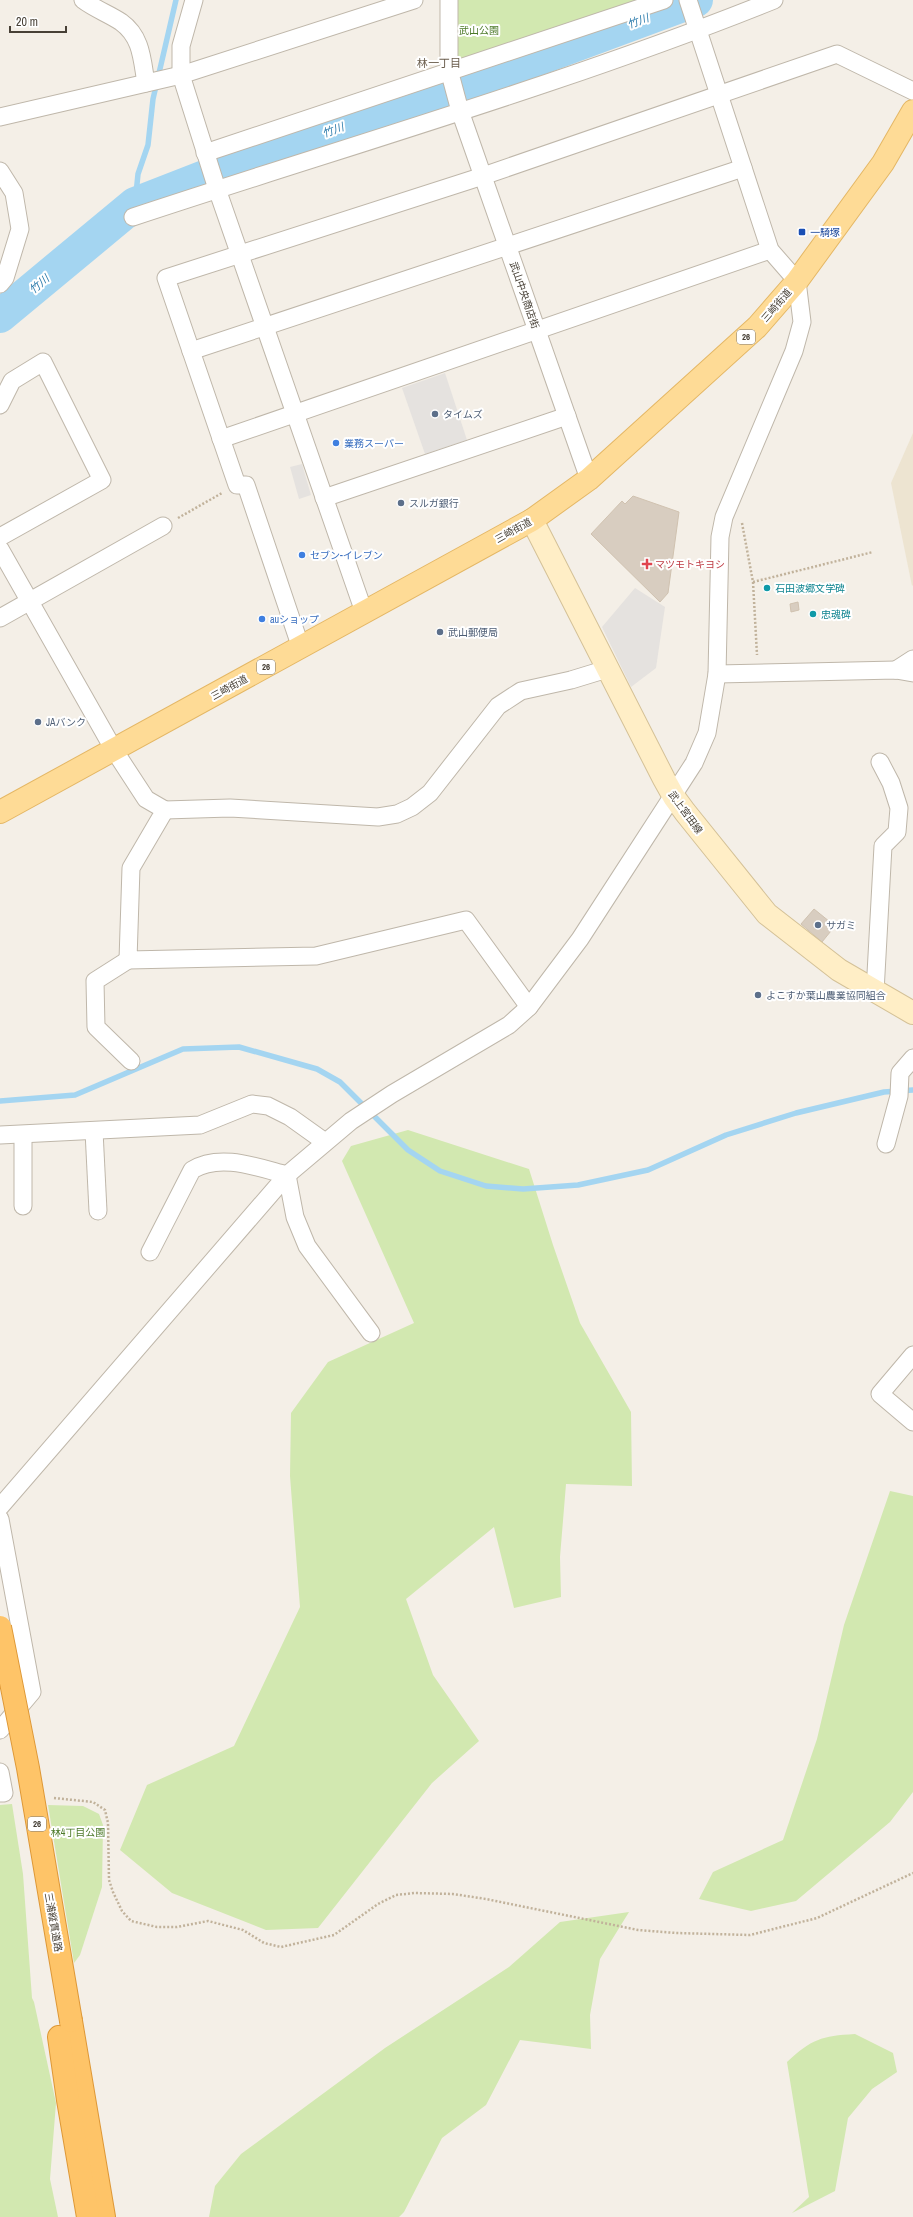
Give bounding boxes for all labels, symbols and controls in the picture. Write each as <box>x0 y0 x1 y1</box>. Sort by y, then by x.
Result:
scale bar <box>10 8 66 34</box>
water label: 竹川 <box>625 10 652 31</box>
text: 20 m <box>16 14 38 30</box>
park label: 武山公園 <box>459 24 499 37</box>
district label: 林一丁目 <box>417 56 461 70</box>
water label: 竹川 <box>320 119 347 140</box>
place label: 一騎塚 <box>810 226 840 239</box>
marker: 一騎塚 <box>797 227 807 237</box>
street label: 武山中央商店街 <box>507 260 542 330</box>
water label: 竹川 <box>26 271 53 296</box>
street label: 三崎街道 <box>758 286 794 325</box>
road number: 26 <box>737 330 755 344</box>
place label: タイムズ <box>443 408 483 421</box>
marker: タイムズ <box>430 409 440 419</box>
place label: 業務スーパー <box>344 437 404 450</box>
marker: 業務スーパー <box>331 438 341 448</box>
place label: スルガ銀行 <box>409 497 459 510</box>
marker: スルガ銀行 <box>396 498 406 508</box>
street label: 三崎街道 <box>493 515 534 546</box>
place label: セブン-イレブン <box>310 549 383 562</box>
marker: セブン-イレブン <box>297 550 307 560</box>
place label: マツモトキヨシ <box>655 558 725 571</box>
marker: マツモトキヨシ <box>642 559 652 569</box>
place label: 石田波郷文学碑 <box>775 582 845 595</box>
marker: 石田波郷文学碑 <box>762 583 772 593</box>
place label: 忠魂碑 <box>821 608 851 621</box>
marker: 忠魂碑 <box>808 609 818 619</box>
place label: auショップ <box>270 613 319 626</box>
marker: auショップ <box>257 614 267 624</box>
place label: 武山郵便局 <box>448 626 498 639</box>
marker: 武山郵便局 <box>435 627 445 637</box>
road number: 26 <box>257 660 275 674</box>
street label: 三崎街道 <box>209 672 250 703</box>
place label: JAバンク <box>46 716 86 729</box>
marker: JAバンク <box>33 717 43 727</box>
street label: 武上宮田線 <box>666 788 706 836</box>
place label: サガミ <box>826 919 856 932</box>
marker: サガミ <box>813 920 823 930</box>
place label: よこすか葉山農業協同組合 <box>766 989 886 1002</box>
marker: よこすか葉山農業協同組合 <box>753 990 763 1000</box>
road number: 26 <box>28 1817 46 1831</box>
park label: 林4丁目公園 <box>51 1826 105 1839</box>
street label: 三浦縦貫道路 <box>42 1891 65 1953</box>

